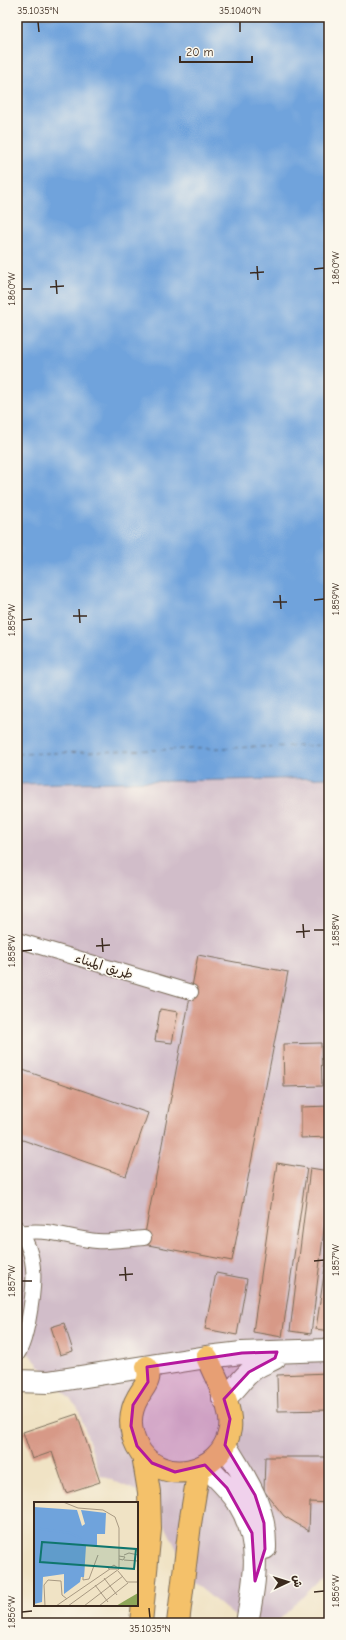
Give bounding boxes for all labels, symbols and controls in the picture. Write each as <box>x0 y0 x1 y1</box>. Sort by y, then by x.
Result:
text: 35.1035°N <box>17 5 59 17</box>
text: 35.1040°N <box>219 5 261 17</box>
scale bar <box>180 38 252 64</box>
text: 20 m <box>186 45 214 59</box>
text: 1.860°W <box>330 251 342 285</box>
text: 1.860°W <box>6 272 18 306</box>
text: 1.859°W <box>330 582 342 615</box>
text: 1.859°W <box>6 603 18 636</box>
text: 1.858°W <box>330 913 342 946</box>
text: 1.858°W <box>6 934 18 967</box>
street label: طريق الميناء <box>73 950 135 983</box>
text: 1.857°W <box>330 1244 342 1276</box>
text: 1.857°W <box>6 1265 18 1297</box>
inset map <box>34 1502 138 1606</box>
north arrow <box>268 1562 308 1602</box>
text: 1.856°W <box>330 1574 342 1607</box>
text: ش <box>291 1575 304 1588</box>
text: 1.856°W <box>6 1595 18 1628</box>
text: 35.1035°N <box>129 1623 171 1635</box>

